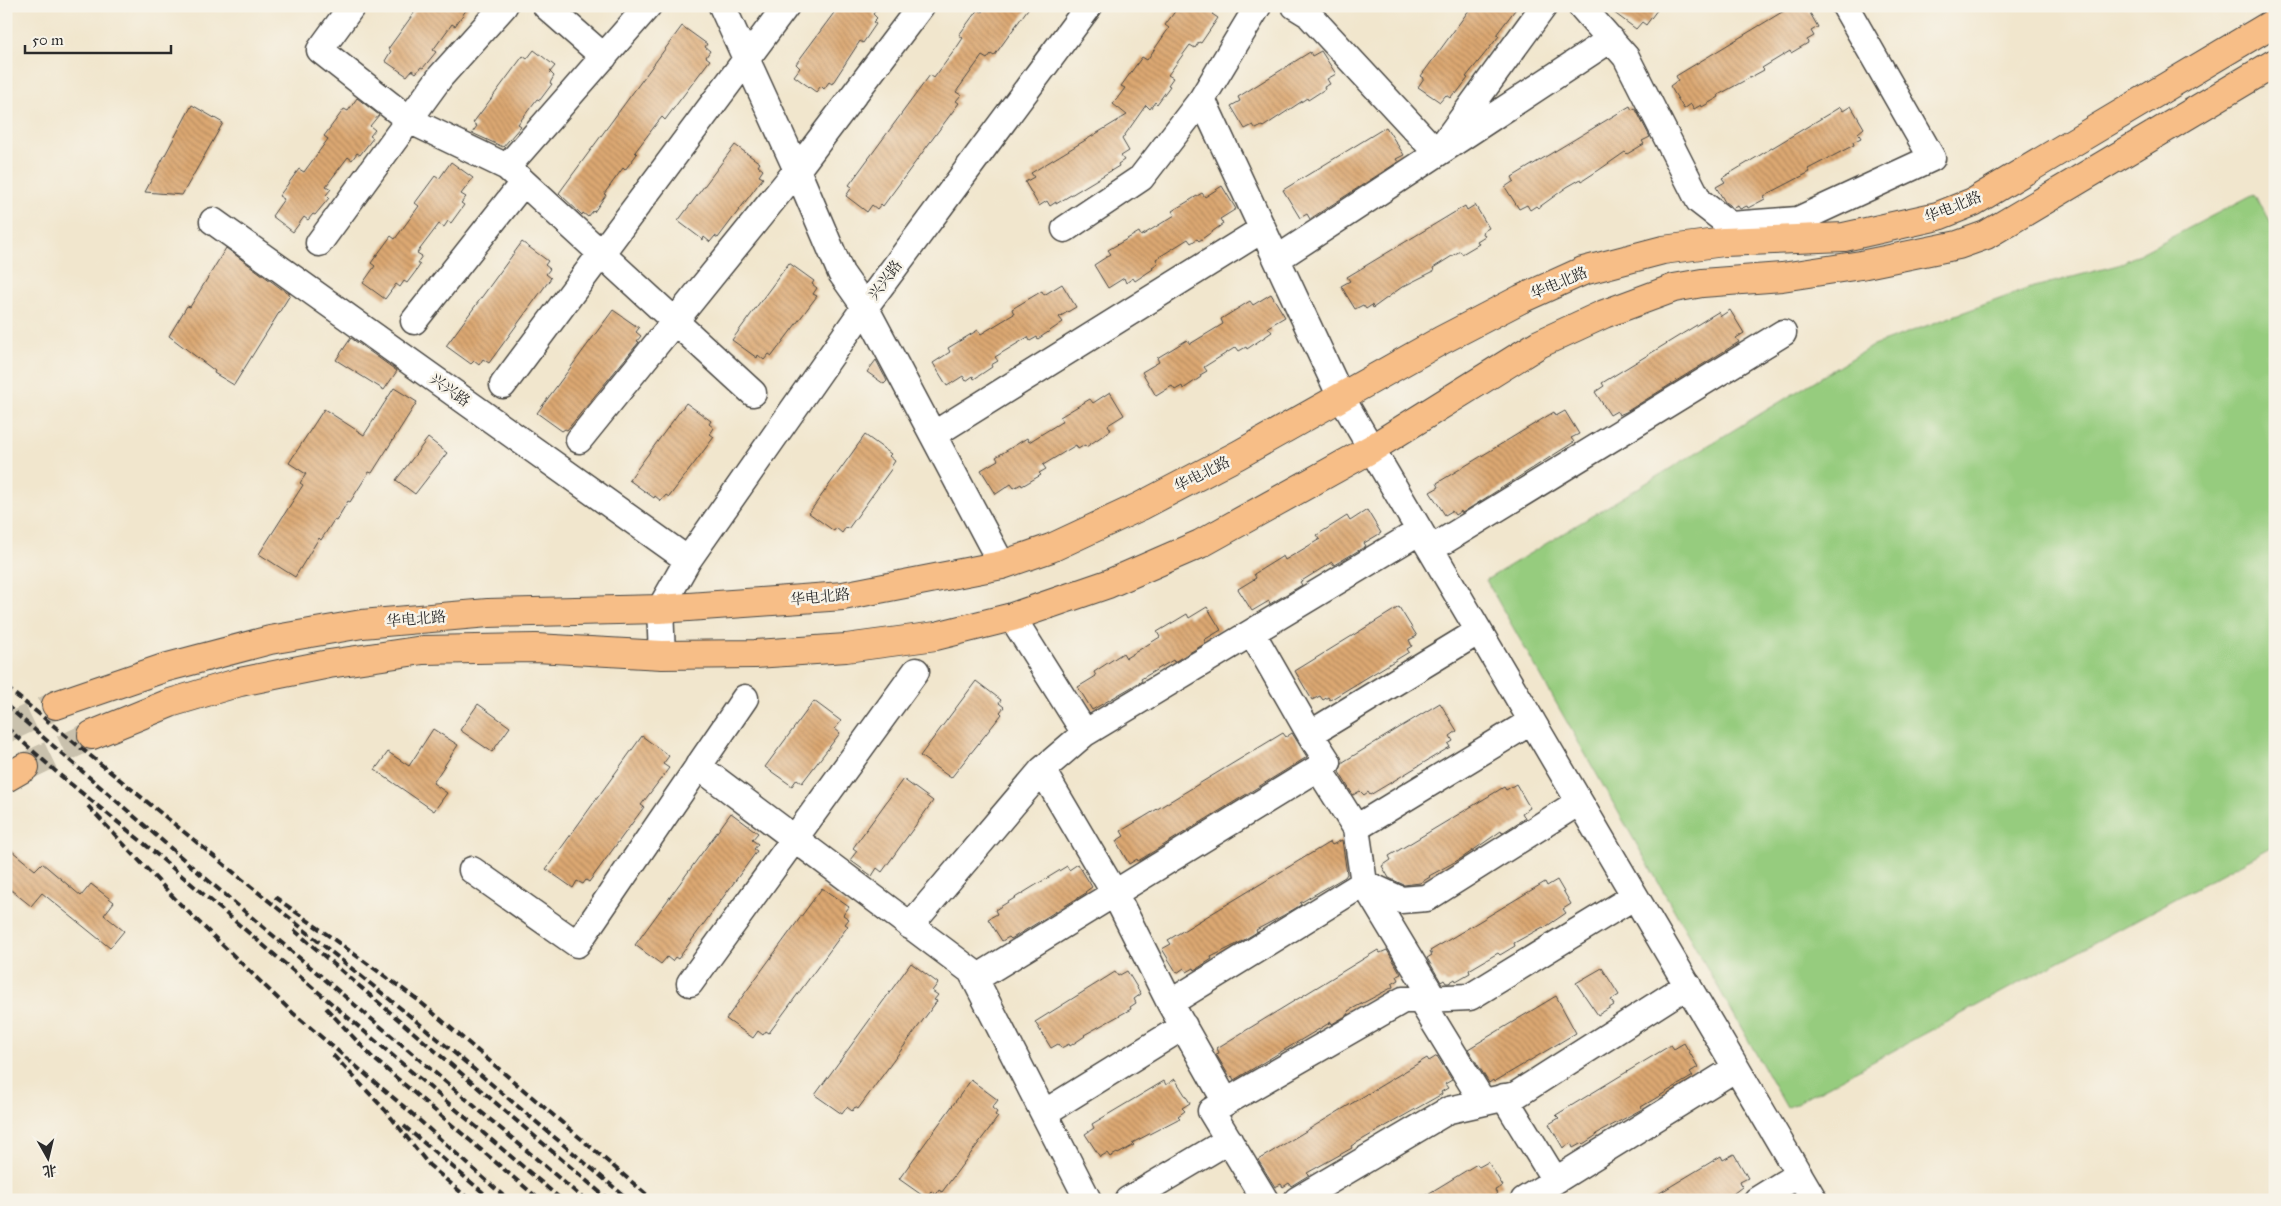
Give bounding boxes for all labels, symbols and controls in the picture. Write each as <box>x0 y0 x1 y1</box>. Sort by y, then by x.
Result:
scale bar <box>25 22 171 54</box>
text: 50 m <box>32 31 64 49</box>
street label: 华电北路 <box>1922 187 1984 227</box>
street label: 兴兴路 <box>864 257 906 303</box>
street label: 华电北路 <box>1528 263 1590 303</box>
street label: 兴兴路 <box>426 370 474 410</box>
street label: 华电北路 <box>1171 452 1233 496</box>
street label: 华电北路 <box>789 585 851 609</box>
street label: 华电北路 <box>385 607 447 631</box>
north arrow <box>22 1134 72 1184</box>
text: 北 <box>42 1161 58 1180</box>

